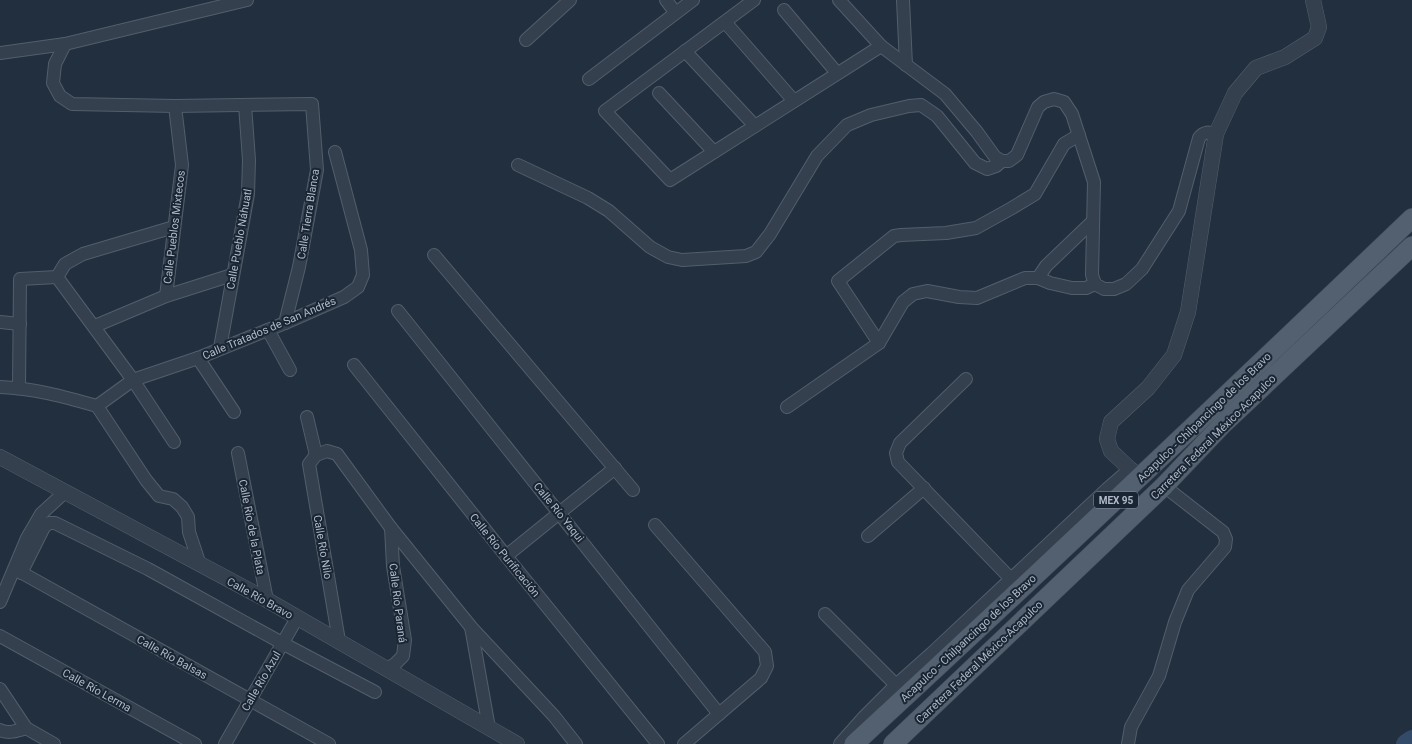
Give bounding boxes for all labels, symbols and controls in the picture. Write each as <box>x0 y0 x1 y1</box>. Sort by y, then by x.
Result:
street label: Calle Tierra Blanca <box>295 168 322 260</box>
street label: Calle Pueblos Mixtecos <box>161 169 188 285</box>
street label: Calle Pueblo Náhuatl <box>224 188 255 290</box>
street label: Calle Tratados de San Andrés <box>201 294 338 363</box>
street label: Acapulco - Chilpancingo de los Bravo <box>1135 350 1274 485</box>
street label: Carretera Federal México-Acapulco <box>1148 372 1278 502</box>
street label: Calle Río de la Plata <box>236 478 267 576</box>
street label: Calle Río Yaqui <box>531 480 587 545</box>
road number: MEX 95 <box>1094 492 1138 508</box>
street label: Calle Río Purificación <box>467 511 542 600</box>
street label: Calle Río Nilo <box>310 514 335 580</box>
street label: Calle Río Paraná <box>386 563 409 644</box>
street label: Acapulco - Chilpancingo de los Bravo <box>898 572 1039 705</box>
street label: Calle Río Bravo <box>225 575 295 622</box>
street label: Carretera Federal México-Acapulco <box>913 598 1045 727</box>
street label: Calle Río Balsas <box>134 633 209 682</box>
street label: Calle Río Azul <box>239 649 284 714</box>
street label: Calle Río Lerma <box>60 666 133 715</box>

